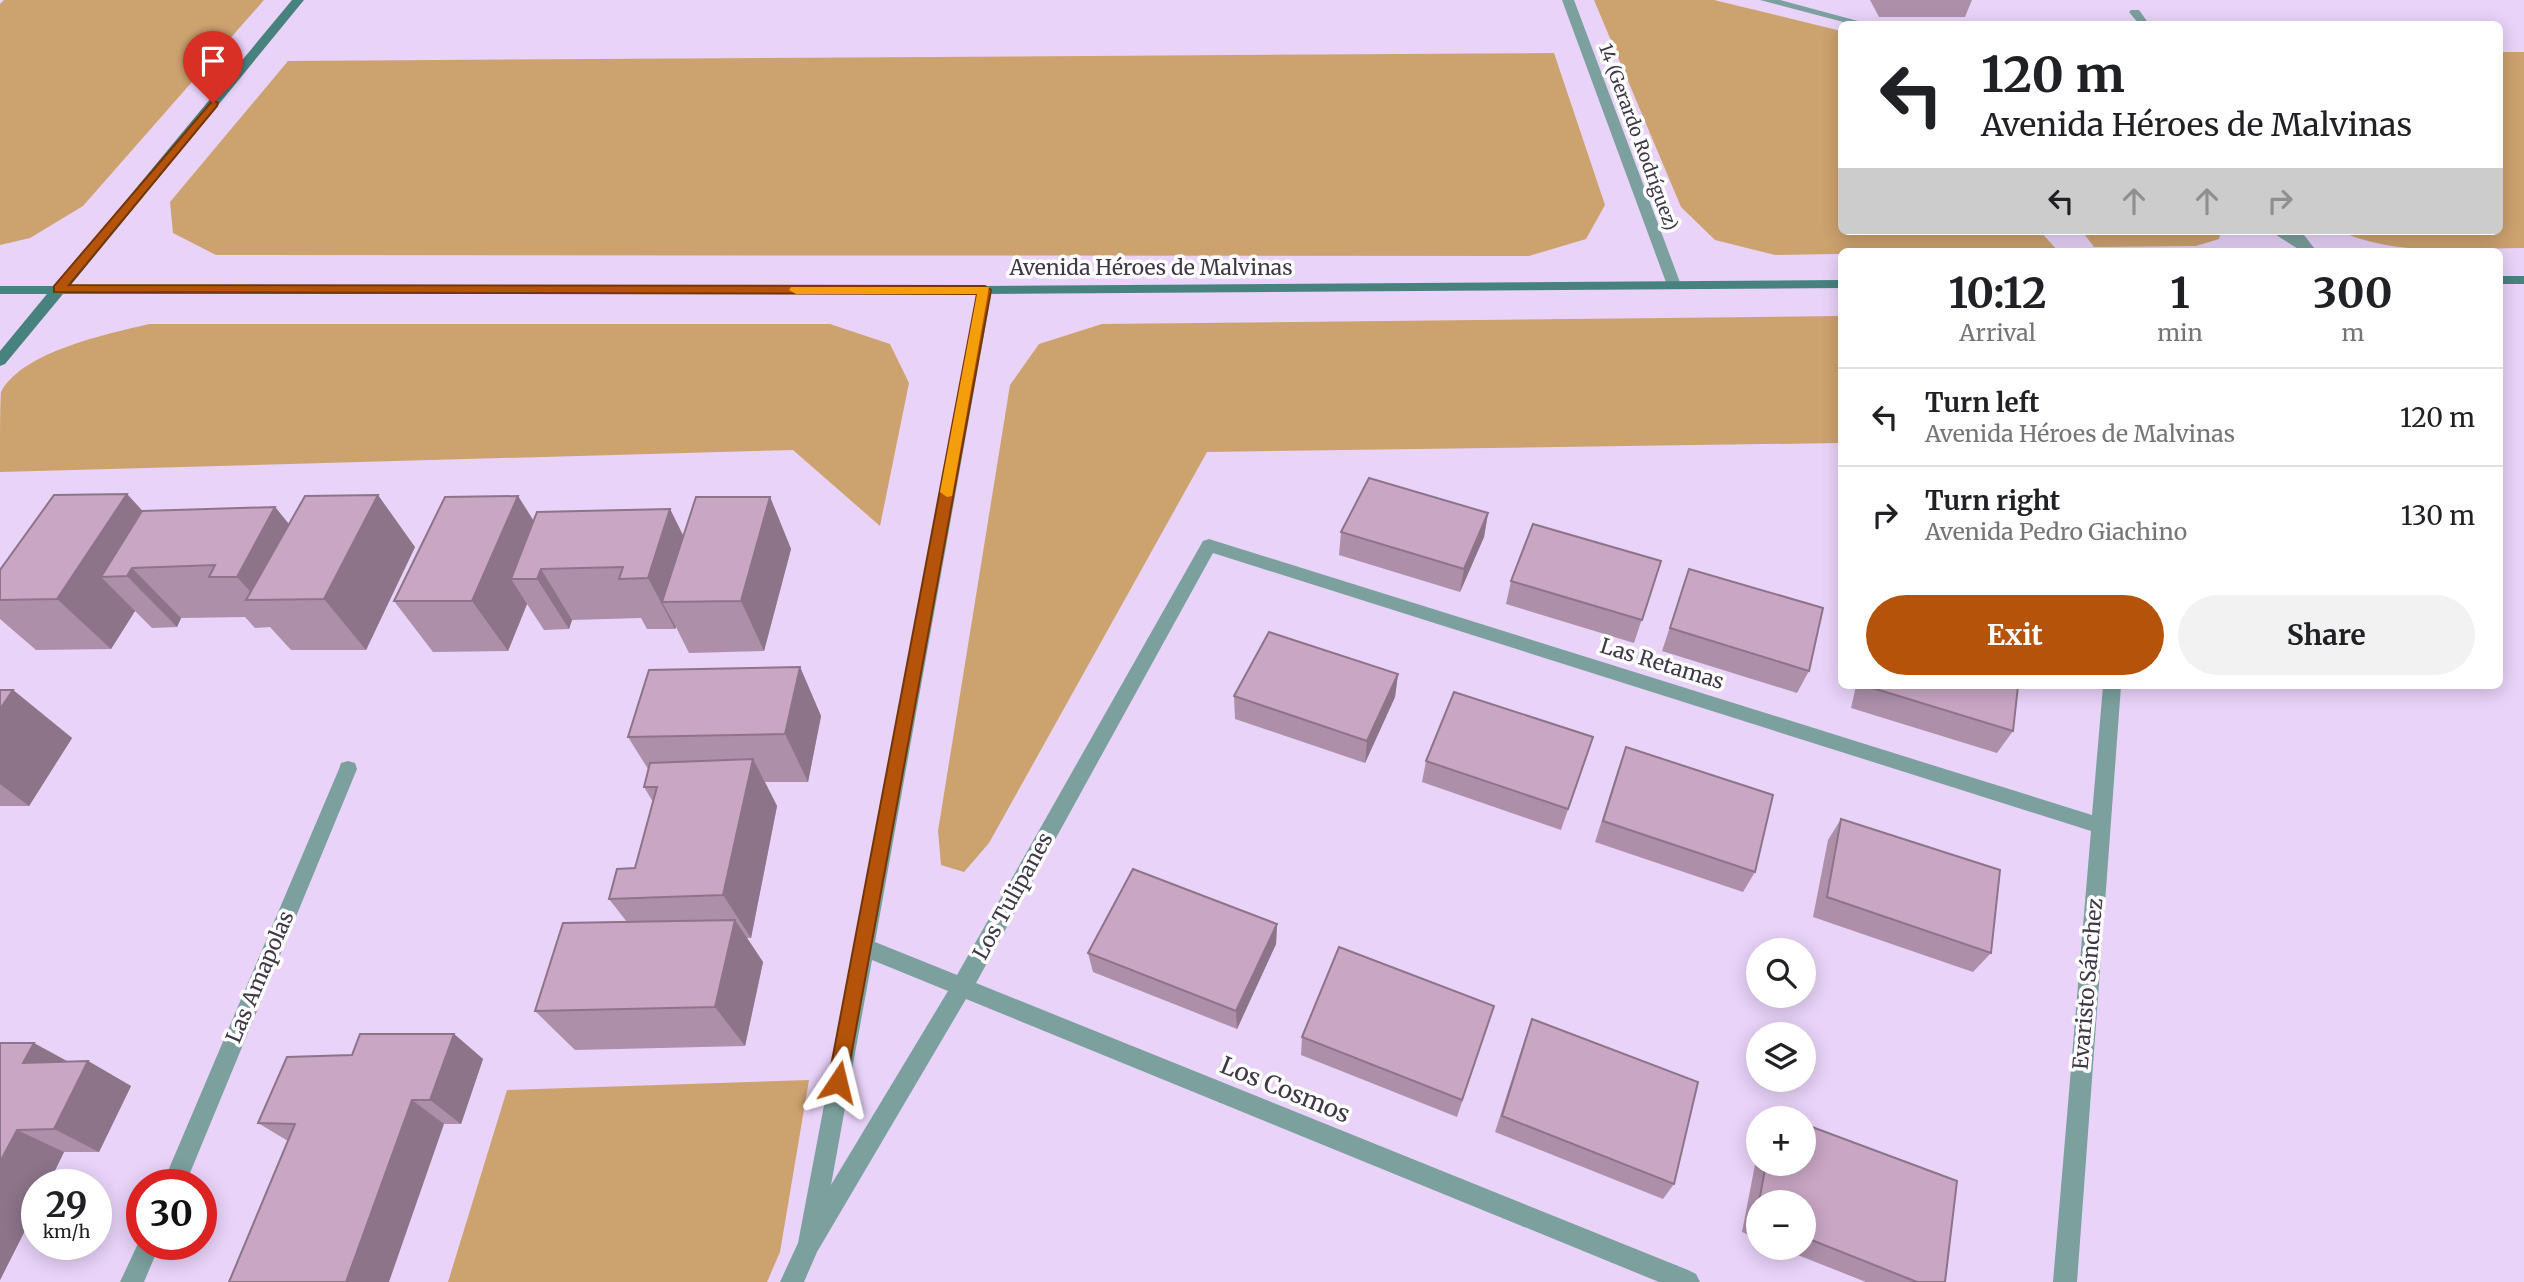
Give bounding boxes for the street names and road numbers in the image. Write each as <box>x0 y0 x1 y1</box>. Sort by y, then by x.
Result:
street label: 14 (Gerardo Rodríguez) <box>1594 40 1683 233</box>
street label: Avenida Héroes de Malvinas <box>1009 254 1293 281</box>
street label: Las Retamas <box>1597 632 1727 695</box>
street label: Los Tulipanes <box>967 827 1059 964</box>
street label: Evaristo Sánchez <box>2067 897 2108 1071</box>
street label: Las Amapolas <box>220 907 299 1047</box>
street label: Los Cosmos <box>1216 1049 1355 1130</box>

